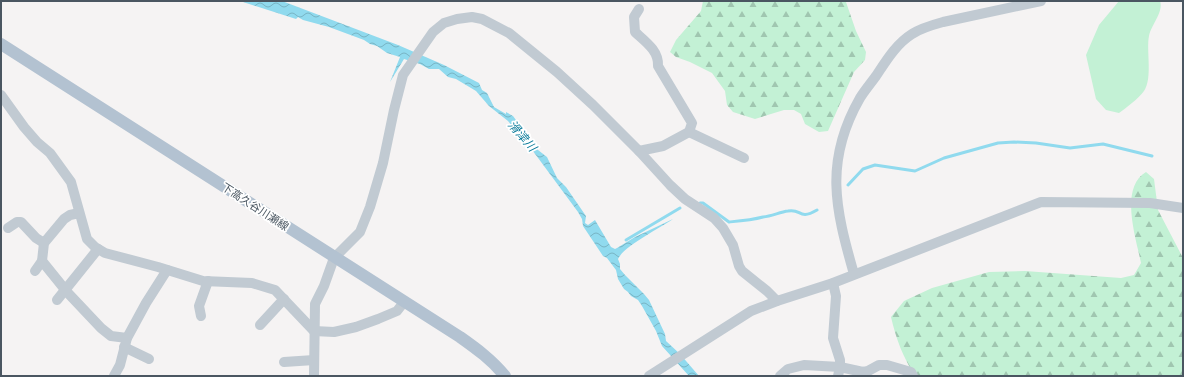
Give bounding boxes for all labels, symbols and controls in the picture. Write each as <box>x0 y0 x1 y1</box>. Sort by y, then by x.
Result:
water label: 滑津川 <box>505 118 540 156</box>
street label: 下高久谷川瀬線 <box>219 181 291 233</box>

